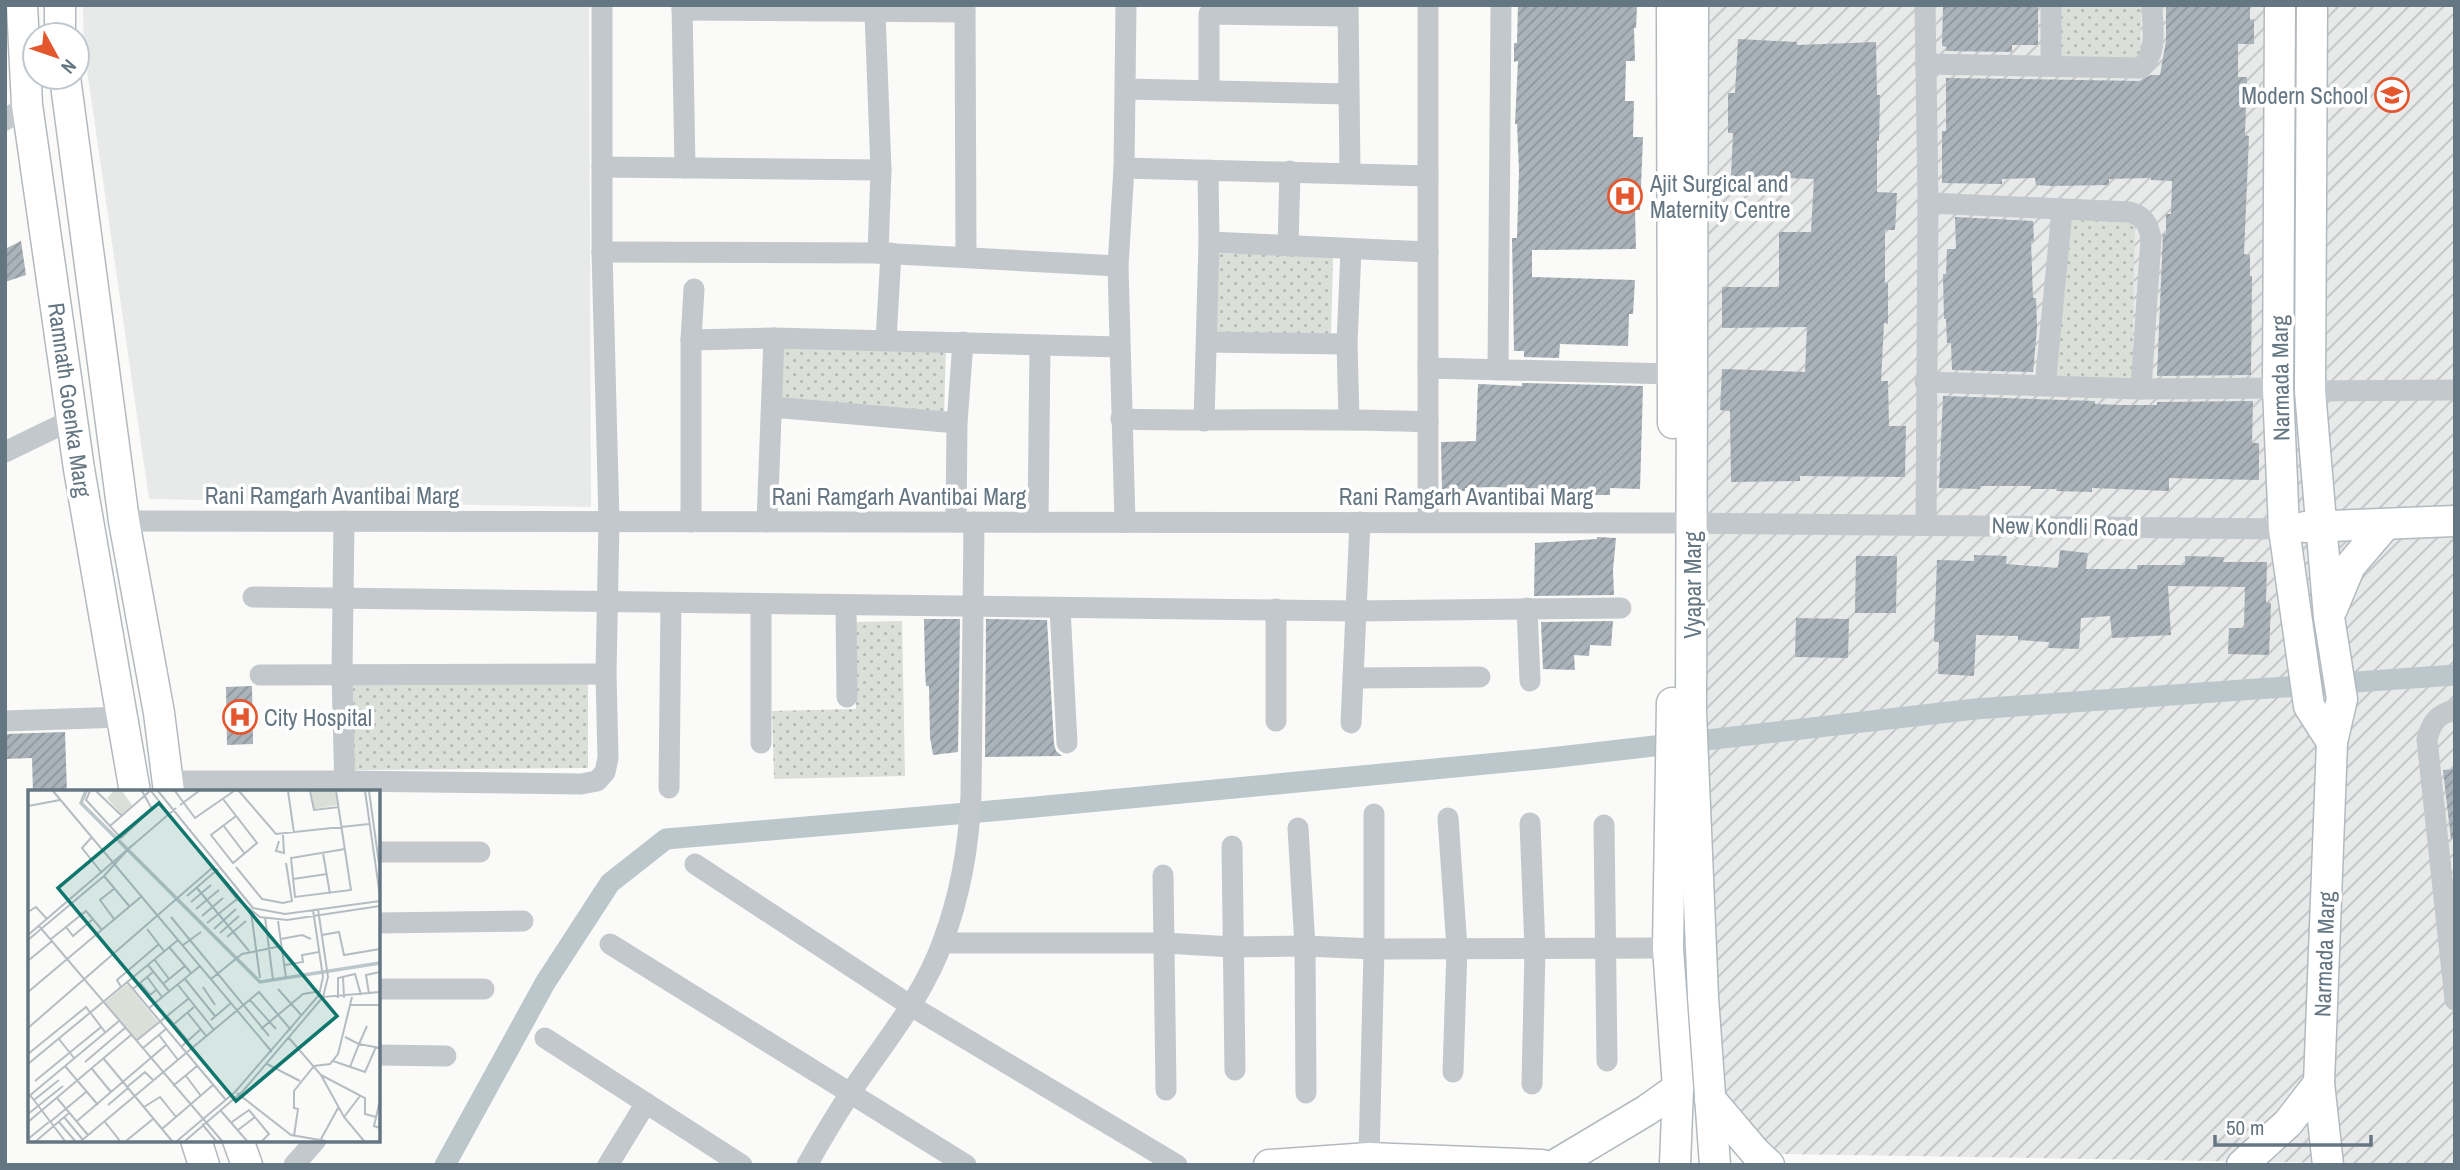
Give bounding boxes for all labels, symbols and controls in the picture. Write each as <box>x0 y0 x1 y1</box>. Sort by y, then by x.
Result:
north arrow <box>21 21 91 91</box>
text: N <box>55 54 83 80</box>
school or university icon: Modern School <box>2373 76 2411 114</box>
place label: Modern School <box>2241 80 2368 111</box>
place label: Ajit Surgical and Maternity Centre <box>1649 168 1790 225</box>
hospital icon: Ajit Surgical and Maternity Centre <box>1606 177 1644 215</box>
street label: Ramnath Goenka Marg <box>41 301 99 500</box>
street label: Narmada Marg <box>2263 314 2297 441</box>
street label: Rani Ramgarh Avantibai Marg <box>205 480 460 511</box>
street label: Rani Ramgarh Avantibai Marg <box>772 481 1027 512</box>
street label: Rani Ramgarh Avantibai Marg <box>1339 481 1594 512</box>
street label: New Kondli Road <box>1991 509 2139 543</box>
street label: Vyapar Marg <box>1677 531 1708 639</box>
hospital icon: City Hospital <box>221 698 259 736</box>
place label: City Hospital <box>264 702 372 733</box>
inset map <box>28 790 380 1142</box>
street label: Narmada Marg <box>2306 890 2342 1017</box>
scale bar <box>2215 1104 2371 1148</box>
text: 50 m <box>2226 1113 2264 1142</box>

